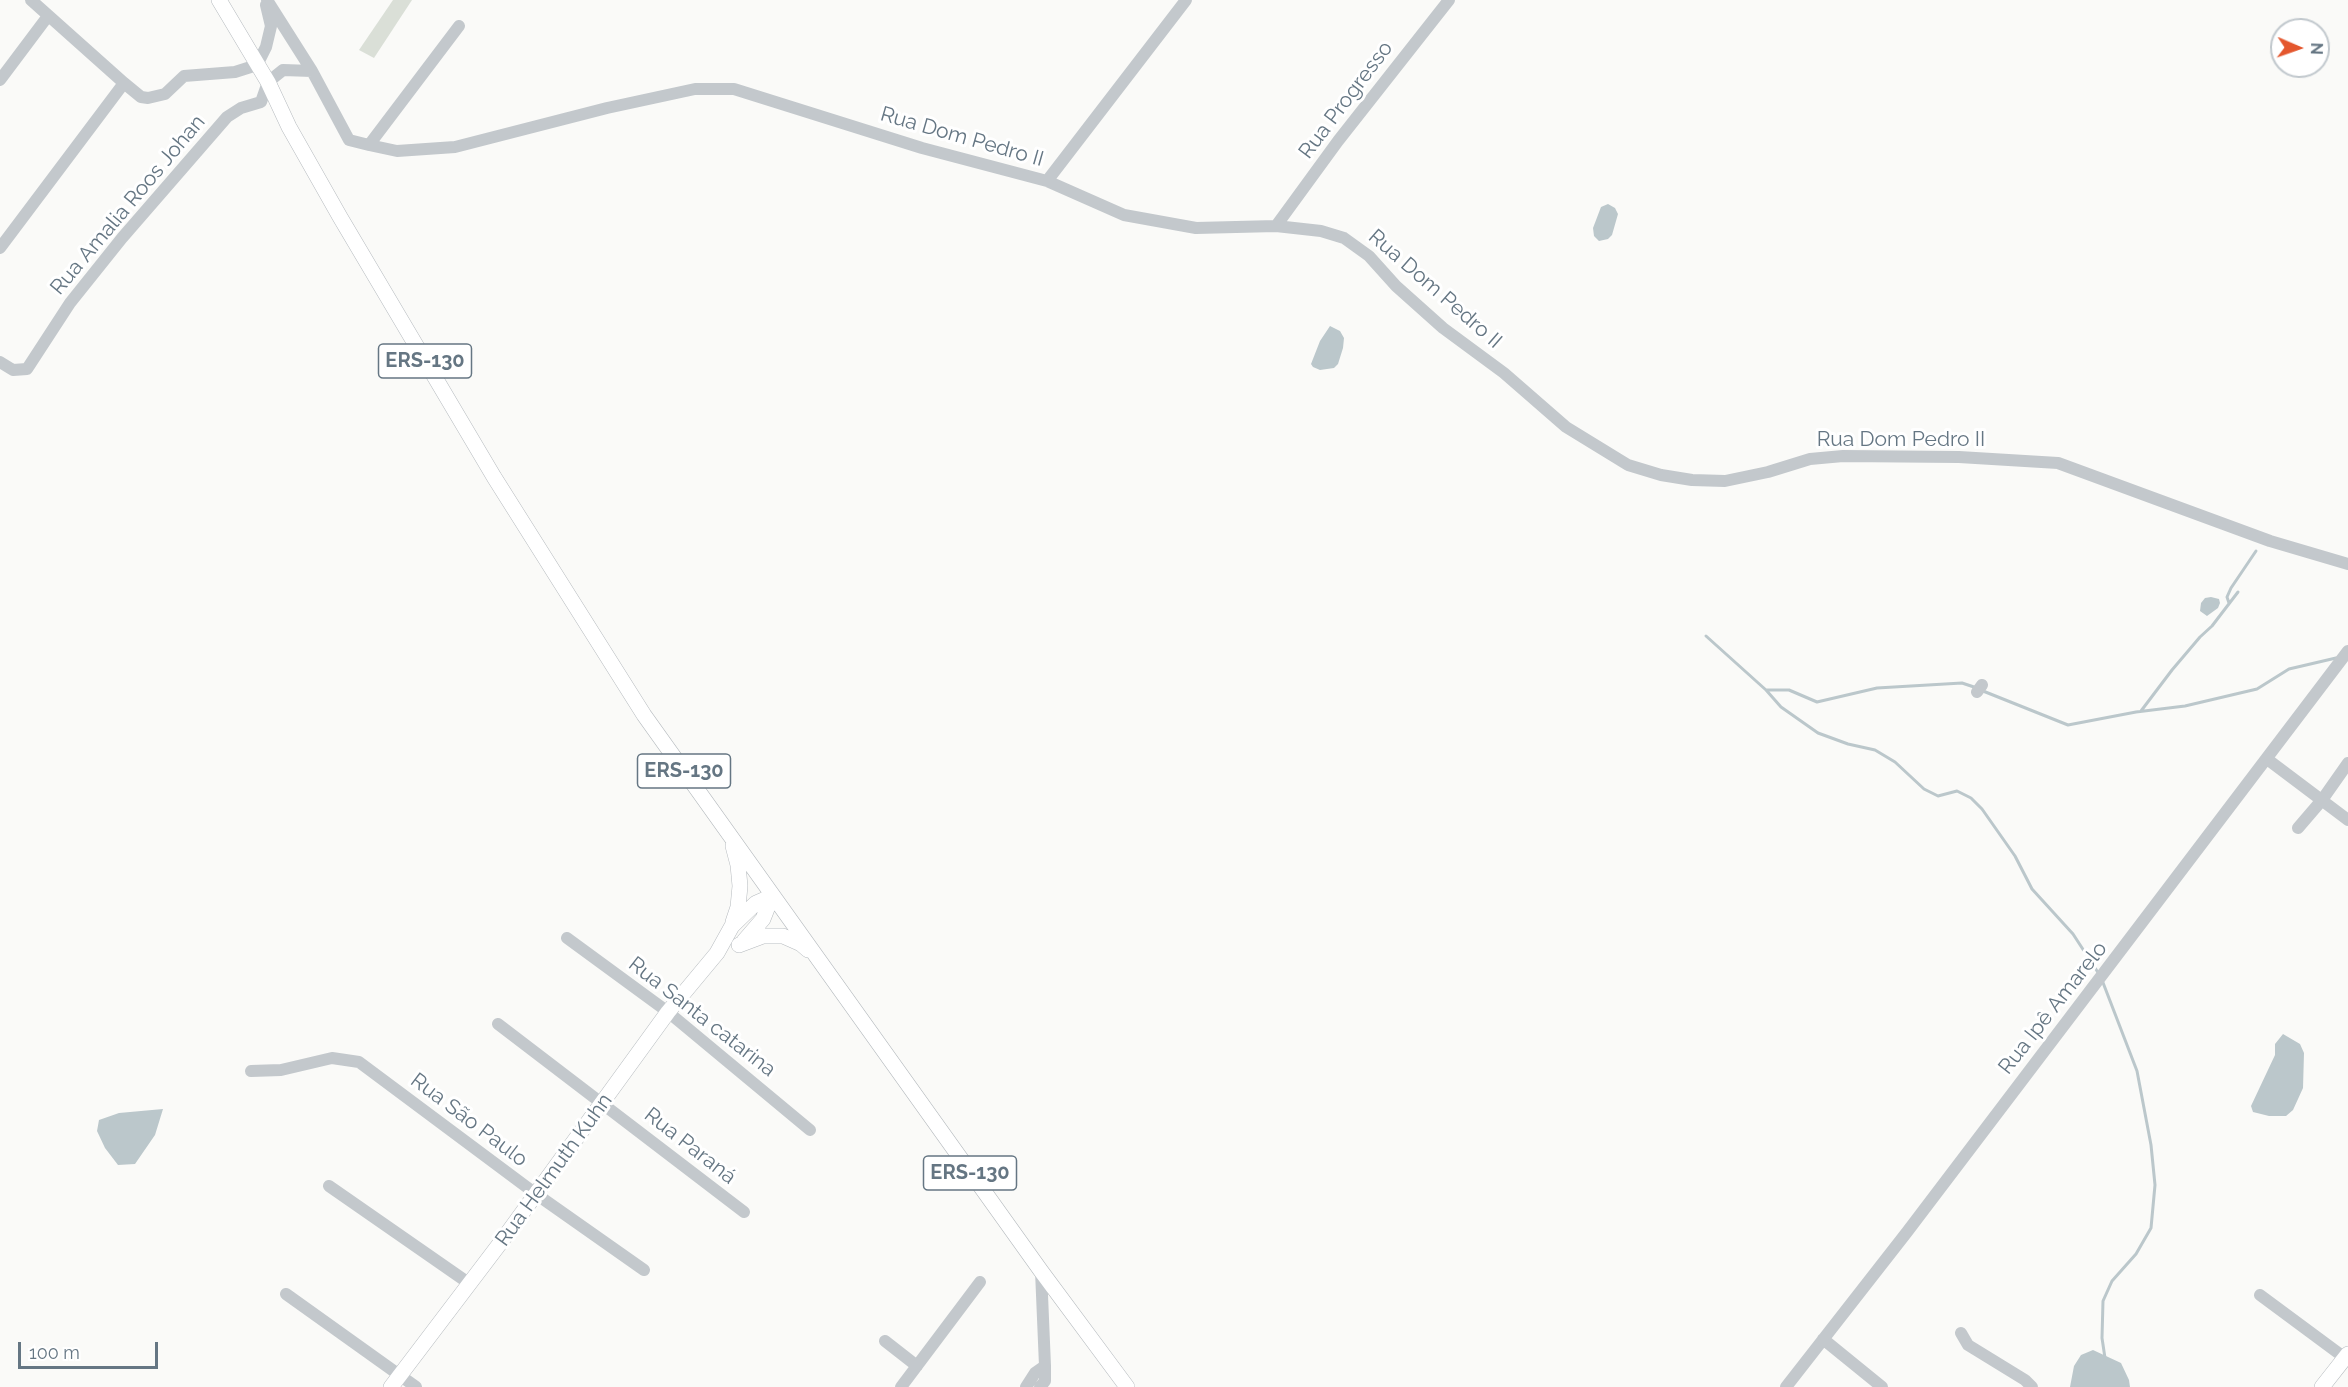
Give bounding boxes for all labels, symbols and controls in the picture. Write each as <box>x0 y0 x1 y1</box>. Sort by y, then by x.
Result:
north arrow <box>2270 18 2330 78</box>
street label: Rua Progresso <box>1294 36 1398 164</box>
text: N <box>2307 42 2326 55</box>
street label: Rua Dom Pedro II <box>878 102 1046 172</box>
street label: Rua Amalia Roos Johan <box>45 110 211 300</box>
street label: Rua Dom Pedro II <box>1363 224 1507 354</box>
road number: ERS-130 <box>378 344 472 378</box>
street label: Rua Dom Pedro II <box>1817 427 1985 453</box>
road number: ERS-130 <box>638 754 730 788</box>
street label: Rua Ipê Amarelo <box>1993 937 2113 1079</box>
street label: Rua Santa catarina <box>623 952 781 1082</box>
street label: Rua São Paulo <box>406 1068 532 1172</box>
street label: Rua Helmuth Kuhn <box>490 1089 618 1251</box>
street label: Rua Paraná <box>639 1102 741 1190</box>
road number: ERS-130 <box>924 1156 1016 1190</box>
scale bar <box>21 1330 160 1368</box>
text: 100 m <box>29 1342 80 1363</box>

